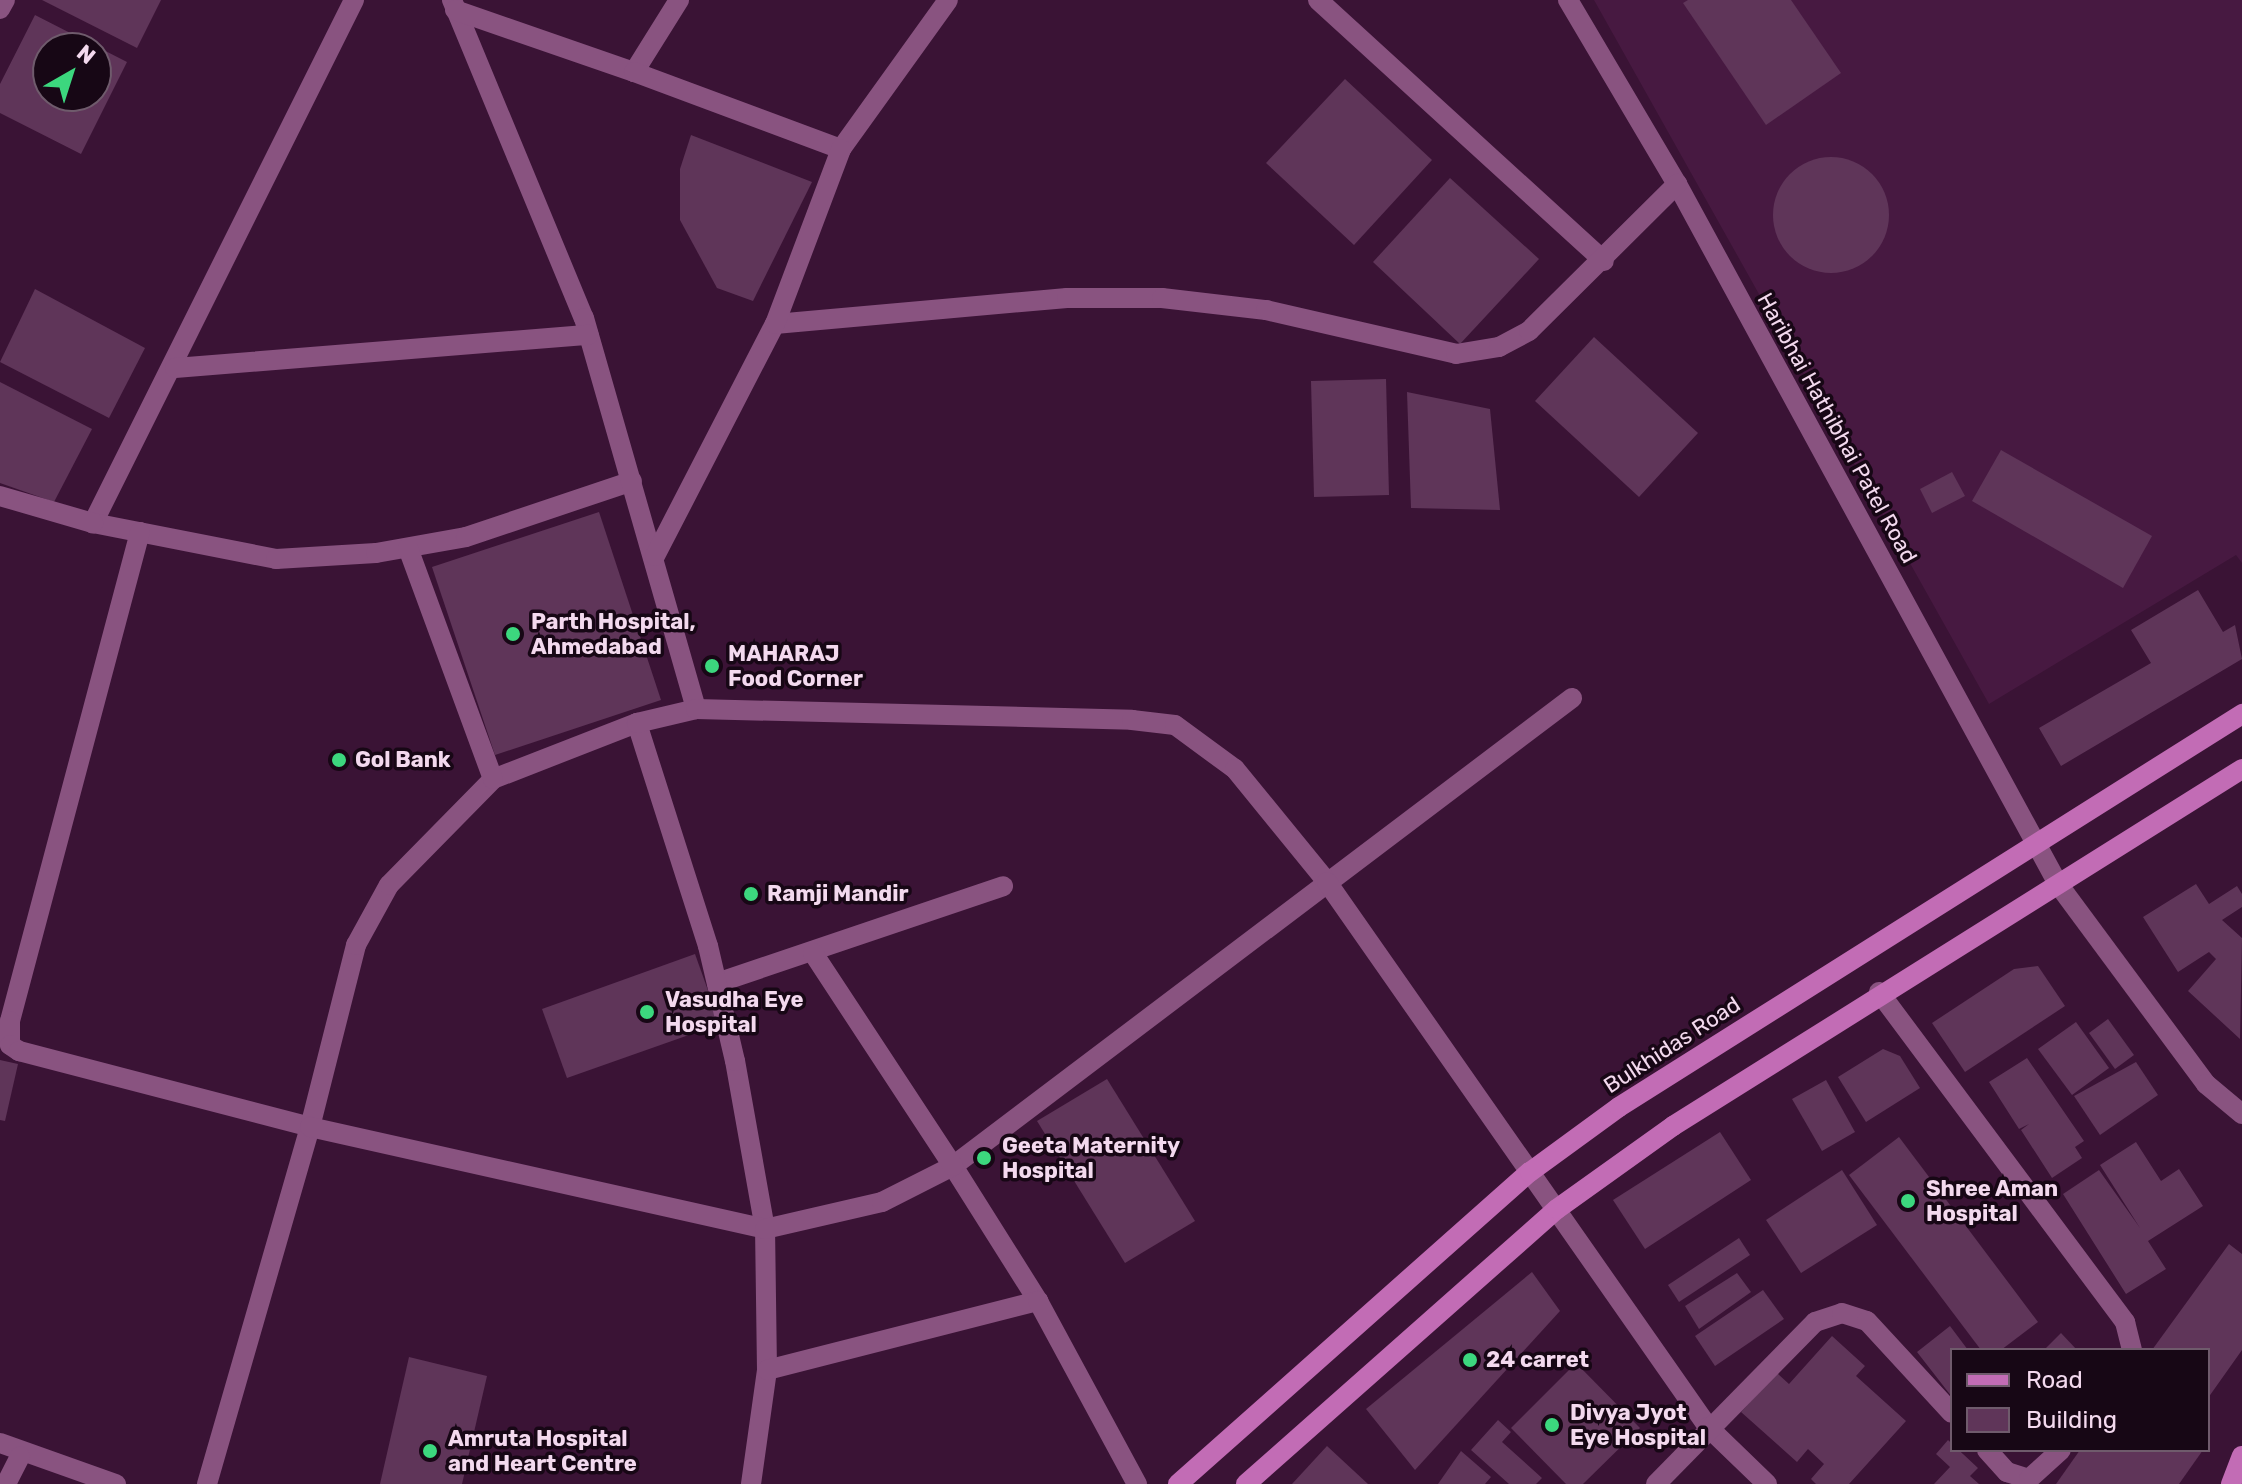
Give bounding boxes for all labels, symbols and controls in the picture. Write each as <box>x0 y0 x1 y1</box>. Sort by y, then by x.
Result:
north arrow <box>32 32 112 112</box>
text: N <box>72 39 101 70</box>
street label: Haribhai Hathibhai Patel Road <box>1752 288 1922 568</box>
place label: Parth Hospital, Ahmedabad <box>531 608 696 660</box>
marker: Parth Hospital, Ahmedabad <box>502 623 524 645</box>
place label: MAHARAJ Food Corner <box>728 640 863 692</box>
marker: MAHARAJ Food Corner <box>703 657 721 675</box>
place label: Gol Bank <box>355 747 451 773</box>
marker: Gol Bank <box>330 751 348 769</box>
place label: Ramji Mandir <box>767 881 908 907</box>
marker: Ramji Mandir <box>742 885 760 903</box>
place label: Vasudha Eye Hospital <box>665 986 804 1038</box>
street label: Bulkhidas Road <box>1599 991 1745 1099</box>
marker: Vasudha Eye Hospital <box>636 1001 658 1023</box>
place label: Geeta Maternity Hospital <box>1002 1132 1180 1184</box>
marker: Geeta Maternity Hospital <box>973 1147 995 1169</box>
place label: Shree Aman Hospital <box>1926 1175 2059 1226</box>
marker: Shree Aman Hospital <box>1897 1190 1919 1212</box>
place label: 24 carret <box>1486 1347 1589 1373</box>
legend <box>1950 1348 2210 1452</box>
marker: 24 carret <box>1461 1351 1479 1369</box>
text: Road <box>2026 1366 2083 1394</box>
place label: Divya Jyot Eye Hospital <box>1570 1399 1706 1450</box>
text: Building <box>2026 1406 2117 1434</box>
marker: Divya Jyot Eye Hospital <box>1541 1414 1563 1436</box>
place label: Amruta Hospital and Heart Centre <box>448 1425 637 1476</box>
marker: Amruta Hospital and Heart Centre <box>419 1440 441 1462</box>

